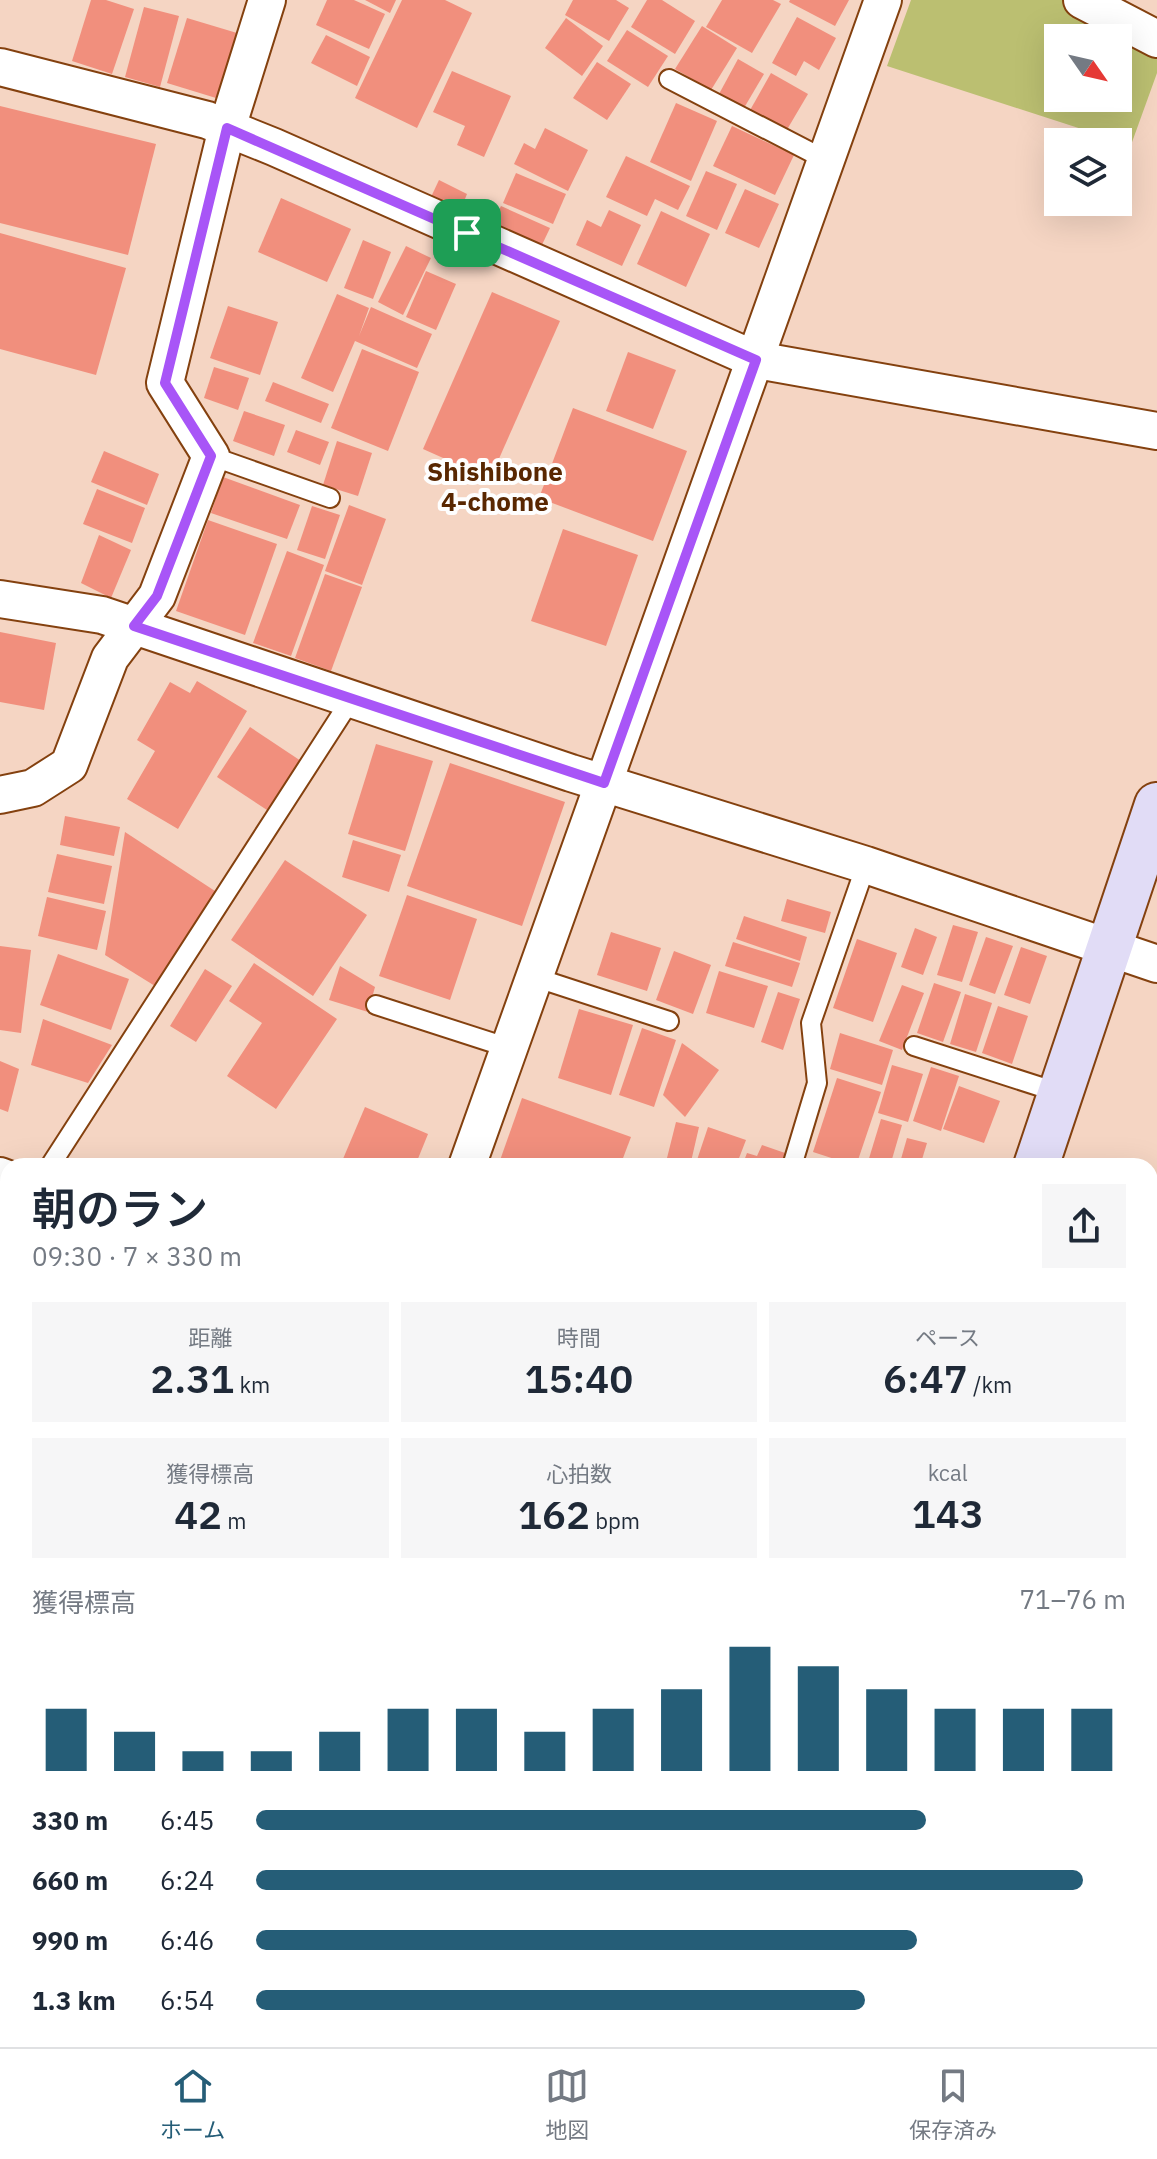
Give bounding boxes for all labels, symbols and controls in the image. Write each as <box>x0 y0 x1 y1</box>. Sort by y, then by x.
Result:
north arrow <box>1044 24 1132 112</box>
map controls <box>1044 24 1132 216</box>
button: layers <box>1044 128 1132 216</box>
pin <box>433 199 501 267</box>
icon: arrive <box>445 211 489 255</box>
district label: Shishibone 4-chome <box>427 454 563 518</box>
text: 朝のラン <box>32 1180 208 1237</box>
button: share <box>1042 1184 1126 1268</box>
text: 09:30 · 7 × 330 m <box>32 1239 242 1273</box>
text: 距離 <box>188 1323 232 1352</box>
text: 時間 <box>557 1323 601 1352</box>
text: ペース <box>915 1323 980 1352</box>
text: 2.31 <box>150 1352 234 1404</box>
text: 15:40 <box>525 1352 633 1404</box>
text: 6:47 <box>883 1352 968 1404</box>
text: km <box>234 1370 270 1399</box>
text: /km <box>968 1370 1012 1399</box>
text: kcal <box>928 1458 968 1487</box>
text: 獲得標高 <box>166 1459 254 1488</box>
text: 心拍数 <box>546 1459 612 1488</box>
text: 143 <box>912 1487 984 1539</box>
text: 42 <box>174 1488 222 1540</box>
text: 162 <box>518 1488 590 1540</box>
text: m <box>222 1506 247 1535</box>
text: bpm <box>590 1506 640 1535</box>
text: 71–76 m <box>1019 1582 1126 1616</box>
text: 獲得標高 <box>32 1585 136 1619</box>
text: 330 m <box>32 1803 108 1837</box>
text: 6:45 <box>160 1803 214 1837</box>
text: 660 m <box>32 1863 108 1897</box>
text: 6:24 <box>160 1863 214 1897</box>
text: 990 m <box>32 1923 108 1957</box>
text: 6:46 <box>160 1923 214 1957</box>
text: 1.3 km <box>32 1983 116 2017</box>
text: 6:54 <box>160 1983 214 2017</box>
tab: ホーム <box>160 2064 225 2144</box>
tab: 地図 <box>545 2064 589 2144</box>
tab: 保存済み <box>909 2064 997 2144</box>

